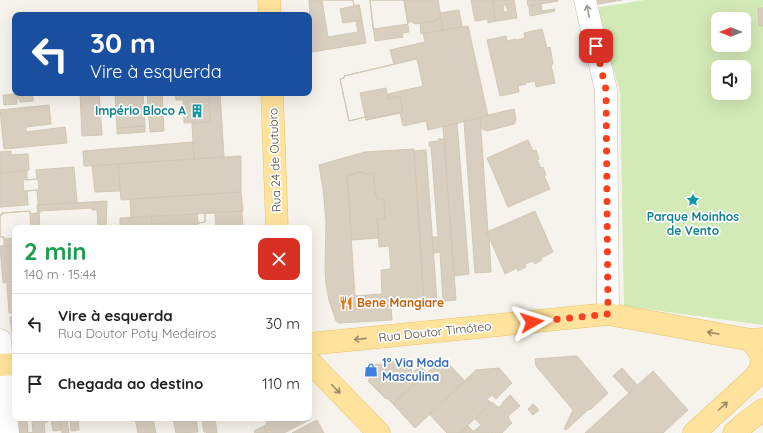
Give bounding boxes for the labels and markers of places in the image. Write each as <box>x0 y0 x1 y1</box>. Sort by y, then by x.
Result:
pin <box>579 29 613 63</box>
place label: Império Bloco A <box>95 103 186 118</box>
building icon: Império Bloco A <box>189 103 205 119</box>
place icon: Parque Moinhos de Vento <box>685 192 701 208</box>
place label: Parque Moinhos de Vento <box>647 209 739 238</box>
restaurant icon: Bene Mangiare <box>338 295 354 311</box>
place label: Bene Mangiare <box>357 295 444 310</box>
place label: 1° Via Moda Masculina <box>382 355 449 384</box>
shop icon: 1° Via Moda Masculina <box>363 362 379 378</box>

